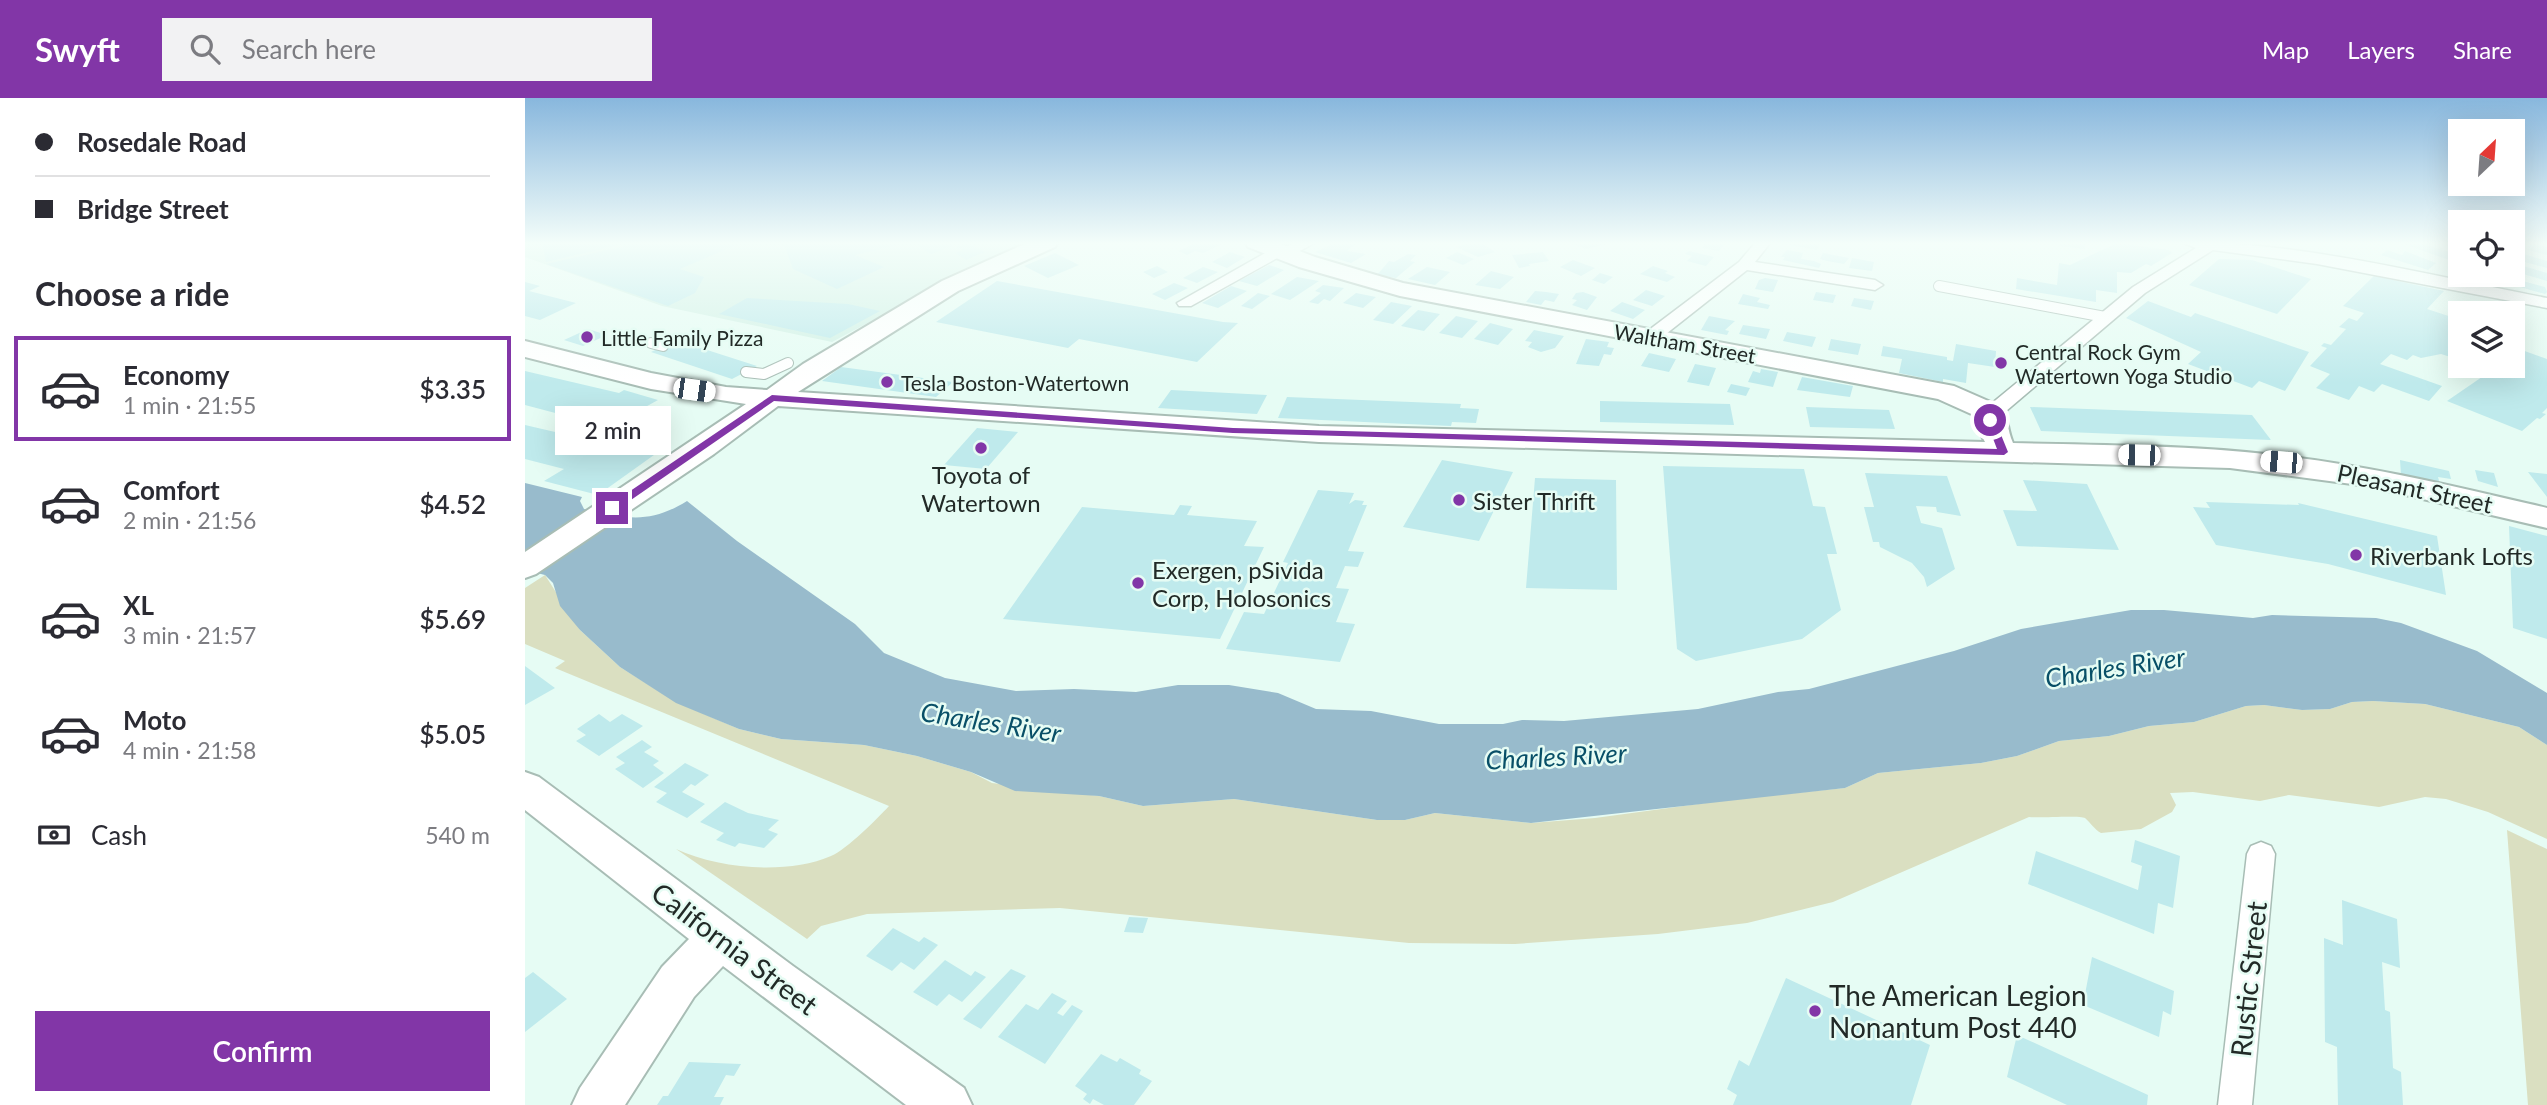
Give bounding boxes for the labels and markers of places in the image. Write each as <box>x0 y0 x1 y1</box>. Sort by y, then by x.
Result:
place label: Little Family Pizza <box>601 325 763 350</box>
marker: Little Family Pizza <box>579 329 595 345</box>
place label: Central Rock Gym Watertown Yoga Studio <box>2015 339 2232 388</box>
marker: Central Rock Gym Watertown Yoga Studio <box>1993 355 2009 371</box>
place label: Tesla Boston-Watertown <box>901 370 1129 395</box>
marker: Tesla Boston-Watertown <box>879 374 895 390</box>
marker: Toyota of Watertown <box>973 440 989 456</box>
place label: Toyota of Watertown <box>921 460 1041 517</box>
place label: Sister Thrift <box>1473 486 1596 515</box>
marker: Sister Thrift <box>1451 492 1467 508</box>
place label: Riverbank Lofts <box>2370 541 2533 570</box>
marker: Riverbank Lofts <box>2348 547 2364 563</box>
place label: Exergen, pSivida Corp, Holosonics <box>1152 555 1331 612</box>
marker: Exergen, pSivida Corp, Holosonics <box>1130 575 1146 591</box>
place label: The American Legion Nonantum Post 440 <box>1829 978 2087 1044</box>
marker: The American Legion Nonantum Post 440 <box>1807 1003 1823 1019</box>

